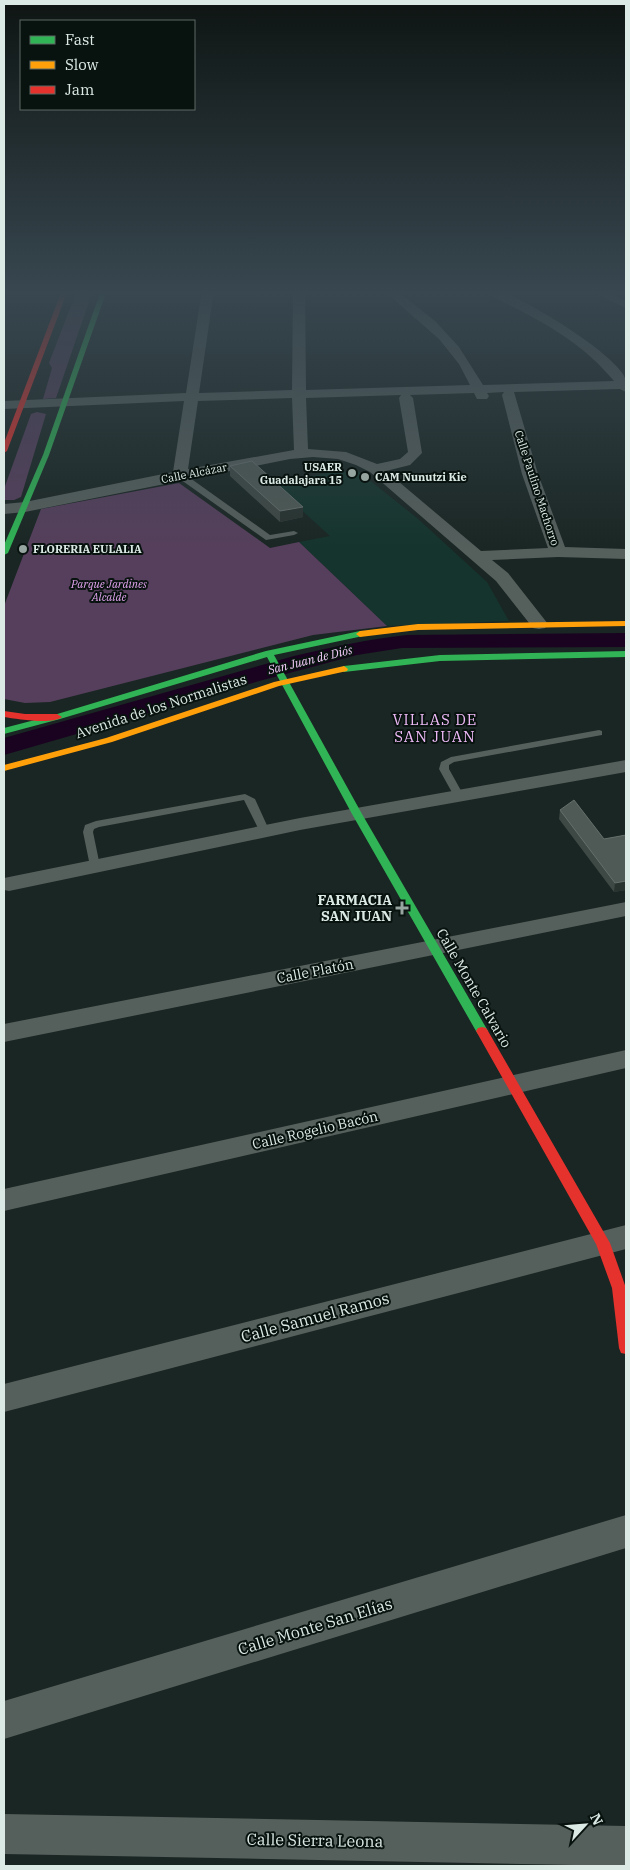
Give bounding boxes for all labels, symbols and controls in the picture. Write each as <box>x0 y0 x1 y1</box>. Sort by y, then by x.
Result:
legend <box>20 20 195 110</box>
text: Fast <box>65 30 95 49</box>
text: Slow <box>65 55 99 74</box>
text: Jam <box>65 80 94 99</box>
street label: Calle Paulino Machorro <box>512 429 562 547</box>
street label: Calle Alcázar <box>160 460 228 486</box>
place label: USAER Guadalajara 15 <box>260 460 342 487</box>
marker: USAER Guadalajara 15 <box>346 467 358 479</box>
place label: CAM Nunutzi Kie <box>375 470 467 484</box>
marker: CAM Nunutzi Kie <box>359 471 371 483</box>
place label: FLORERIA EULALIA <box>33 542 142 556</box>
marker: FLORERIA EULALIA <box>17 543 29 555</box>
park label: Parque Jardines Alcalde <box>70 577 148 604</box>
water label: San Juan de Diós <box>265 642 354 678</box>
street label: Avenida de los Normalistas <box>73 670 249 742</box>
district label: VILLAS DE SAN JUAN <box>393 710 477 746</box>
place label: FARMACIA SAN JUAN <box>317 891 392 925</box>
marker: FARMACIA SAN JUAN <box>396 902 408 914</box>
street label: Calle Monte Calvario <box>433 925 516 1051</box>
street label: Calle Platón <box>275 955 355 987</box>
street label: Calle Rogelio Bacón <box>250 1107 380 1153</box>
street label: Calle Samuel Ramos <box>239 1288 391 1346</box>
street label: Calle Monte San Elías <box>235 1593 395 1659</box>
north arrow <box>560 1800 610 1850</box>
text: N <box>586 1810 607 1828</box>
street label: Calle Sierra Leona <box>247 1829 384 1851</box>

